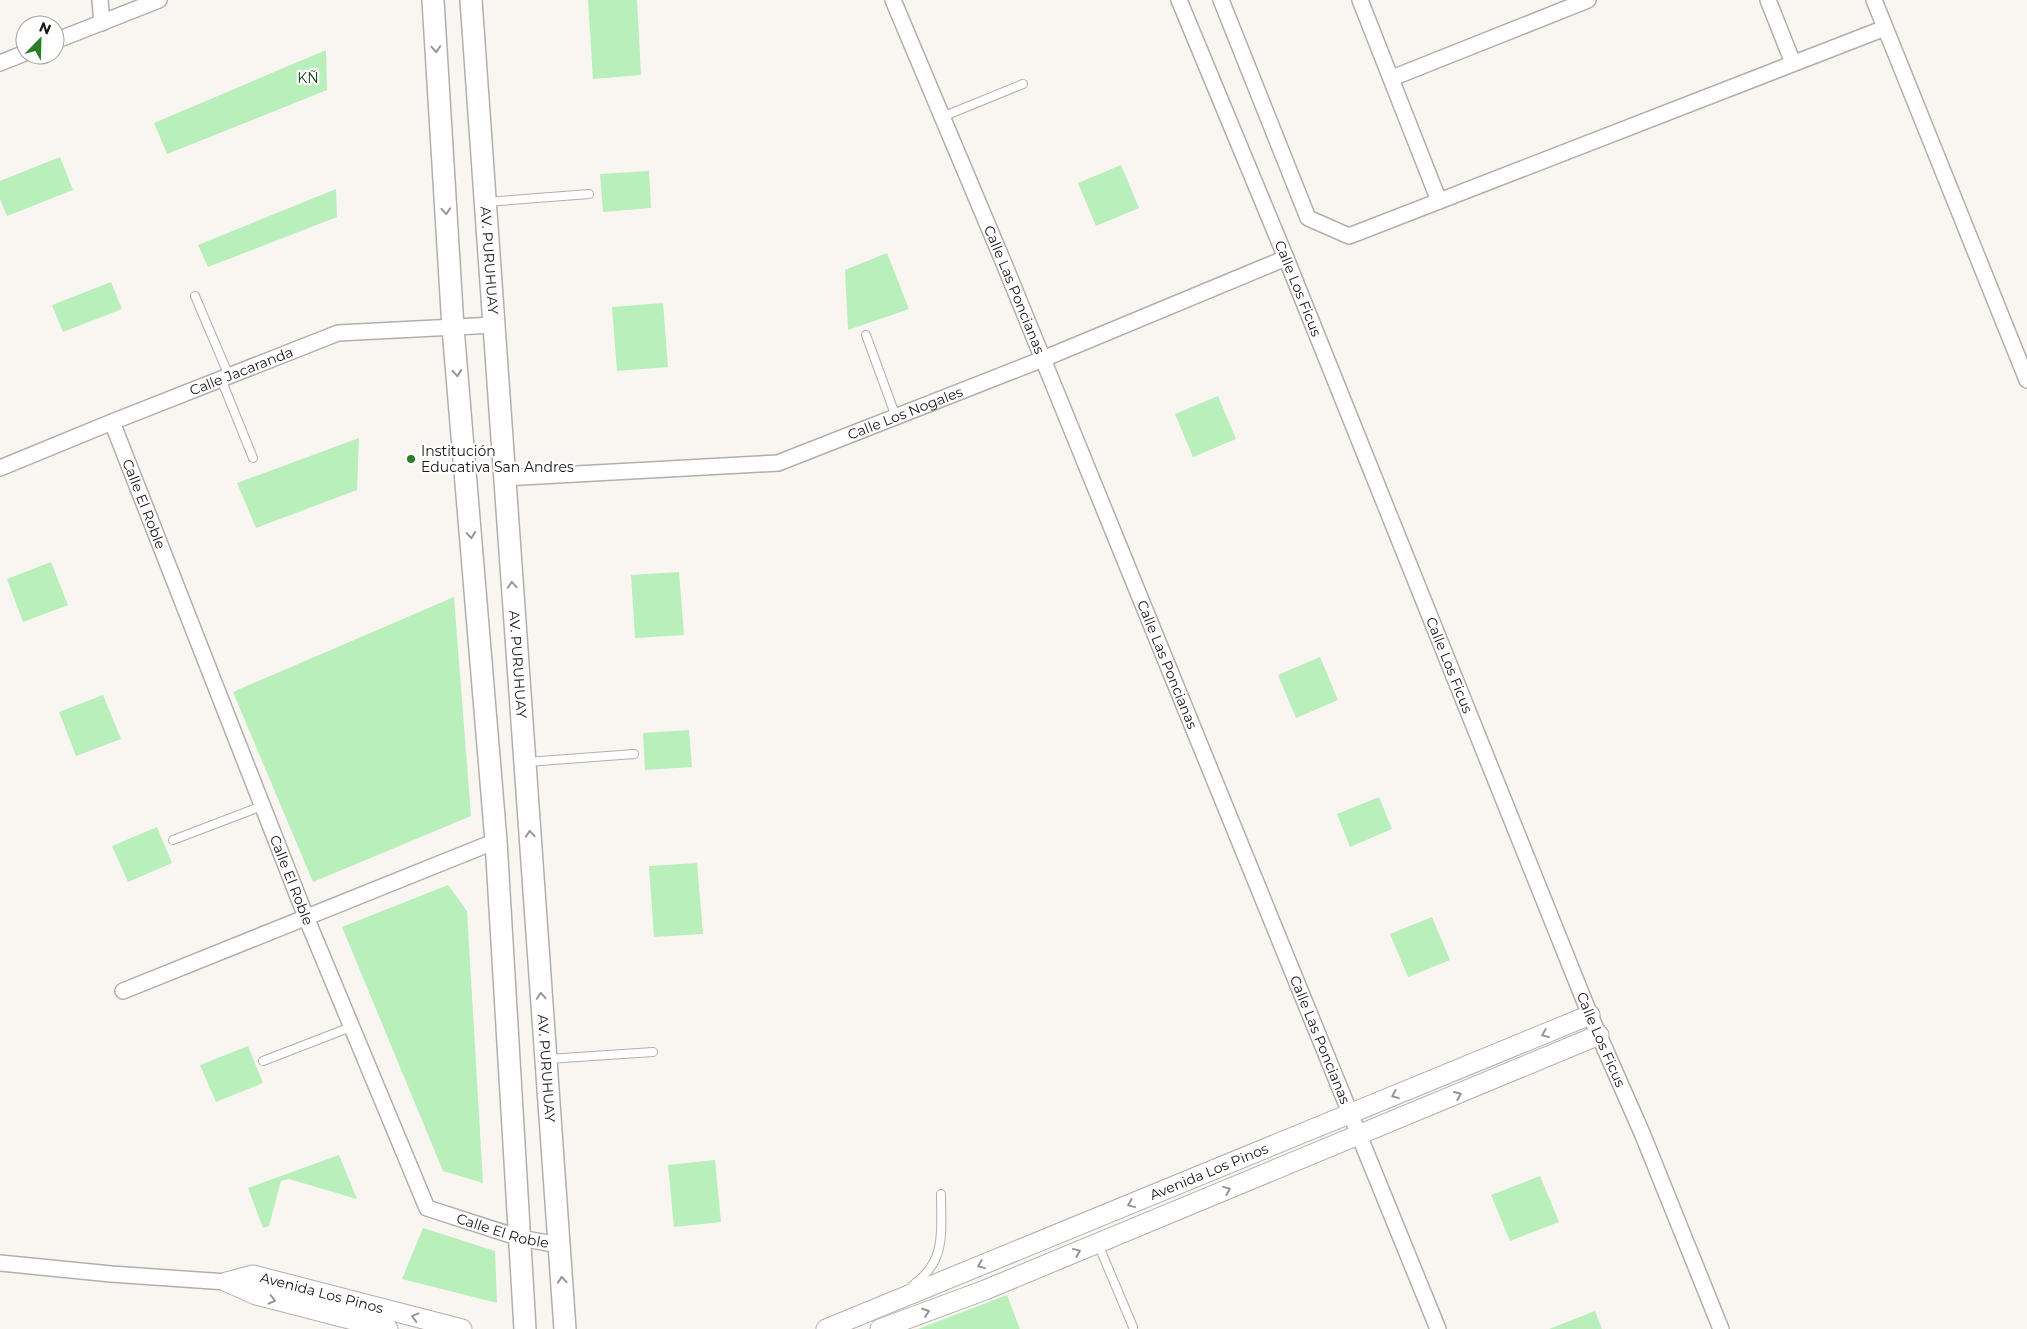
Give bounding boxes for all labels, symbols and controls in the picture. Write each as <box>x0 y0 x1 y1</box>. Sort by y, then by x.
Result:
north arrow <box>15 15 65 65</box>
text: N <box>36 18 54 39</box>
one-way arrow <box>430 45 441 53</box>
park label: KÑ <box>297 69 319 87</box>
street label: AV. PURUHUAY <box>477 206 502 315</box>
one-way arrow <box>440 207 451 215</box>
street label: Calle Las Poncianas <box>980 223 1049 357</box>
street label: Calle Los Ficus <box>1271 238 1326 339</box>
street label: Calle Jacaranda <box>187 343 296 400</box>
one-way arrow <box>451 369 462 377</box>
street label: Calle Los Nogales <box>845 382 966 444</box>
place label: Institución Educativa San Andres <box>421 442 574 476</box>
marker: Institución Educativa San Andres <box>405 453 417 465</box>
street label: Calle El Roble <box>118 456 170 552</box>
one-way arrow <box>466 531 477 539</box>
one-way arrow <box>507 580 518 588</box>
street label: Calle Las Poncianas <box>1133 598 1202 732</box>
street label: AV. PURUHUAY <box>505 610 531 719</box>
street label: Calle Los Ficus <box>1422 614 1477 716</box>
one-way arrow <box>525 830 536 838</box>
street label: Calle El Roble <box>266 832 317 928</box>
street label: Calle Las Poncianas <box>1286 973 1354 1107</box>
street label: Calle Los Ficus <box>1573 989 1630 1090</box>
one-way arrow <box>536 992 547 1000</box>
street label: AV. PURUHUAY <box>534 1014 559 1123</box>
one-way arrow <box>1541 1027 1550 1038</box>
one-way arrow <box>1391 1089 1400 1100</box>
one-way arrow <box>1453 1090 1462 1101</box>
street label: Avenida Los Pinos <box>1147 1139 1271 1204</box>
one-way arrow <box>1222 1186 1231 1196</box>
one-way arrow <box>1127 1197 1136 1208</box>
street label: Calle El Roble <box>454 1209 550 1252</box>
one-way arrow <box>1072 1248 1081 1258</box>
one-way arrow <box>977 1259 986 1270</box>
street label: Avenida Los Pinos <box>258 1268 386 1317</box>
one-way arrow <box>556 1276 567 1284</box>
one-way arrow <box>268 1294 276 1304</box>
one-way arrow <box>921 1308 930 1318</box>
one-way arrow <box>410 1312 419 1323</box>

